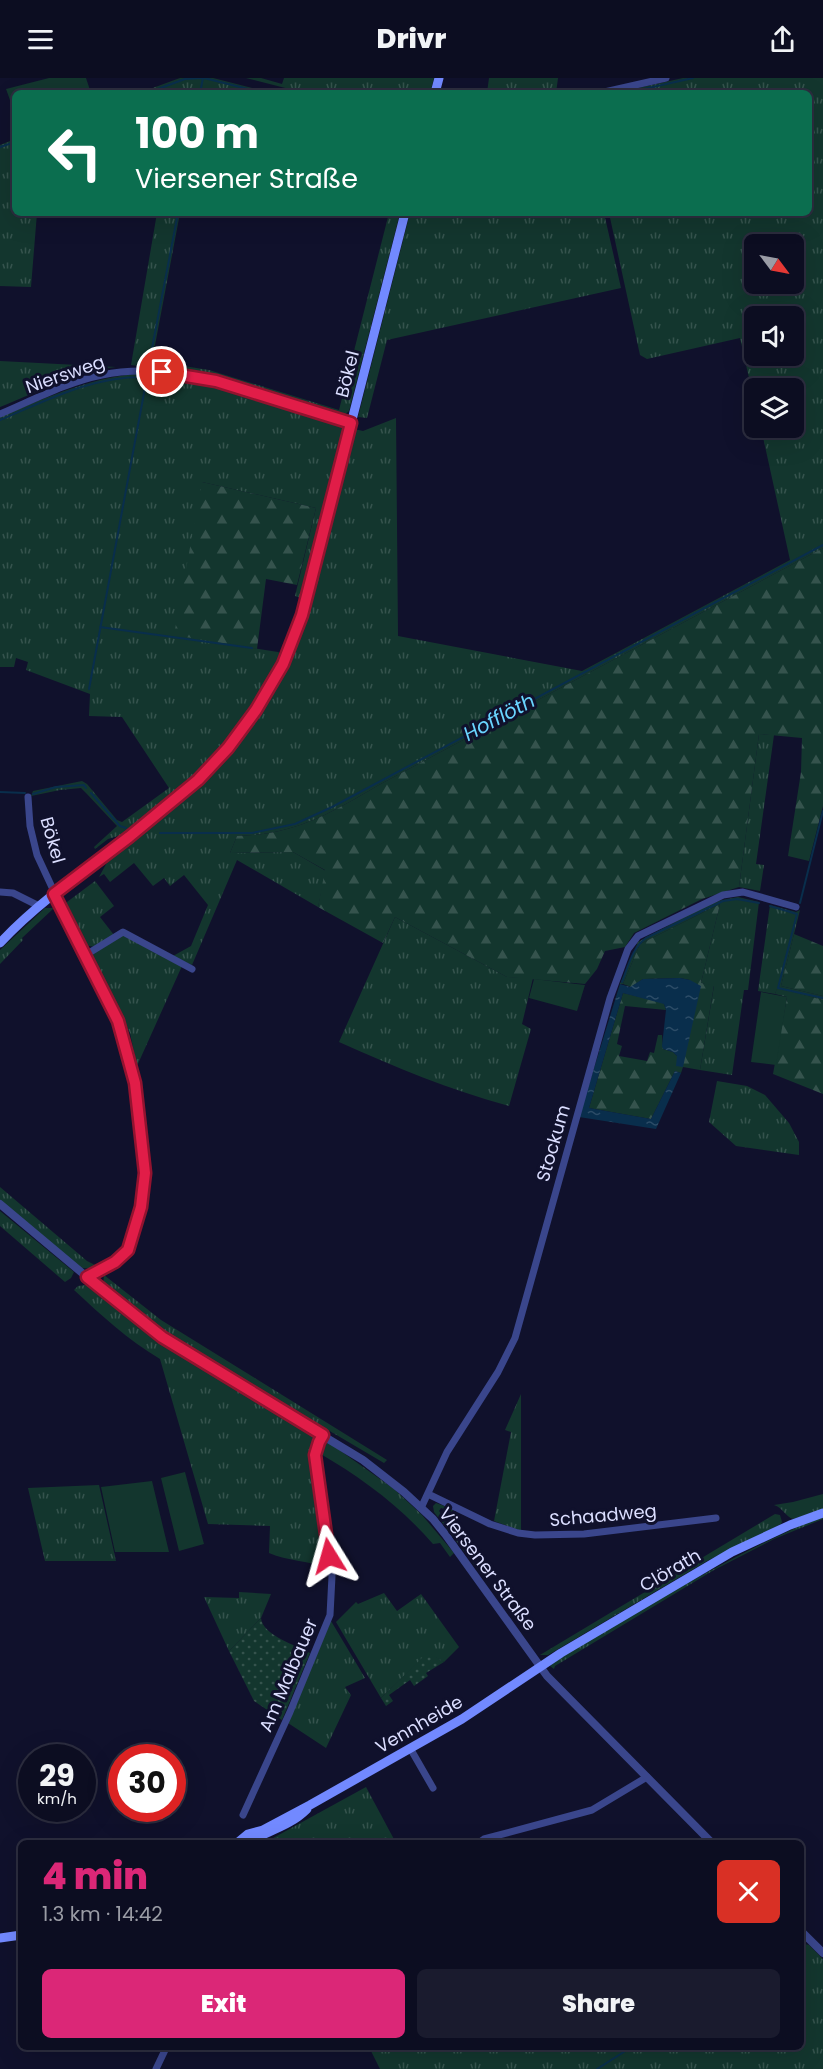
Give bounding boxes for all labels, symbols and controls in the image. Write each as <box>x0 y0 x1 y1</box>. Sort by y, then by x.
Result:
text: Drivr <box>377 20 446 57</box>
icon: menu <box>24 23 57 56</box>
icon: share <box>766 23 799 56</box>
text: 100 m <box>135 104 259 163</box>
icon: left <box>36 114 114 192</box>
text: Viersener Straße <box>135 160 358 197</box>
north arrow <box>744 234 804 294</box>
map controls <box>744 234 804 438</box>
button: sound <box>744 306 804 366</box>
pin <box>136 346 187 397</box>
street label: Bökel <box>329 348 365 400</box>
street label: Niersweg <box>22 349 108 399</box>
icon: arrive <box>145 355 178 388</box>
button: layers <box>744 378 804 438</box>
water label: Hofflöth <box>458 686 540 748</box>
street label: Bökel <box>34 814 72 866</box>
street label: Stockum <box>530 1102 576 1184</box>
street label: Schaadweg <box>548 1498 658 1532</box>
street label: Viersener Straße <box>433 1502 543 1636</box>
position arrow <box>297 1524 361 1588</box>
street label: Clörath <box>635 1542 705 1598</box>
street label: Am Malbauer <box>253 1614 323 1736</box>
street label: Vennheide <box>371 1689 467 1759</box>
speed limit sign: 30 <box>108 1744 186 1822</box>
text: 29 <box>39 1754 75 1797</box>
text: km/h <box>37 1788 77 1809</box>
text: 4 min <box>42 1851 148 1902</box>
button: close <box>717 1860 780 1923</box>
text: 1.3 km · 14:42 <box>42 1900 163 1928</box>
button: Exit <box>42 1969 405 2038</box>
button: Share <box>417 1969 780 2038</box>

